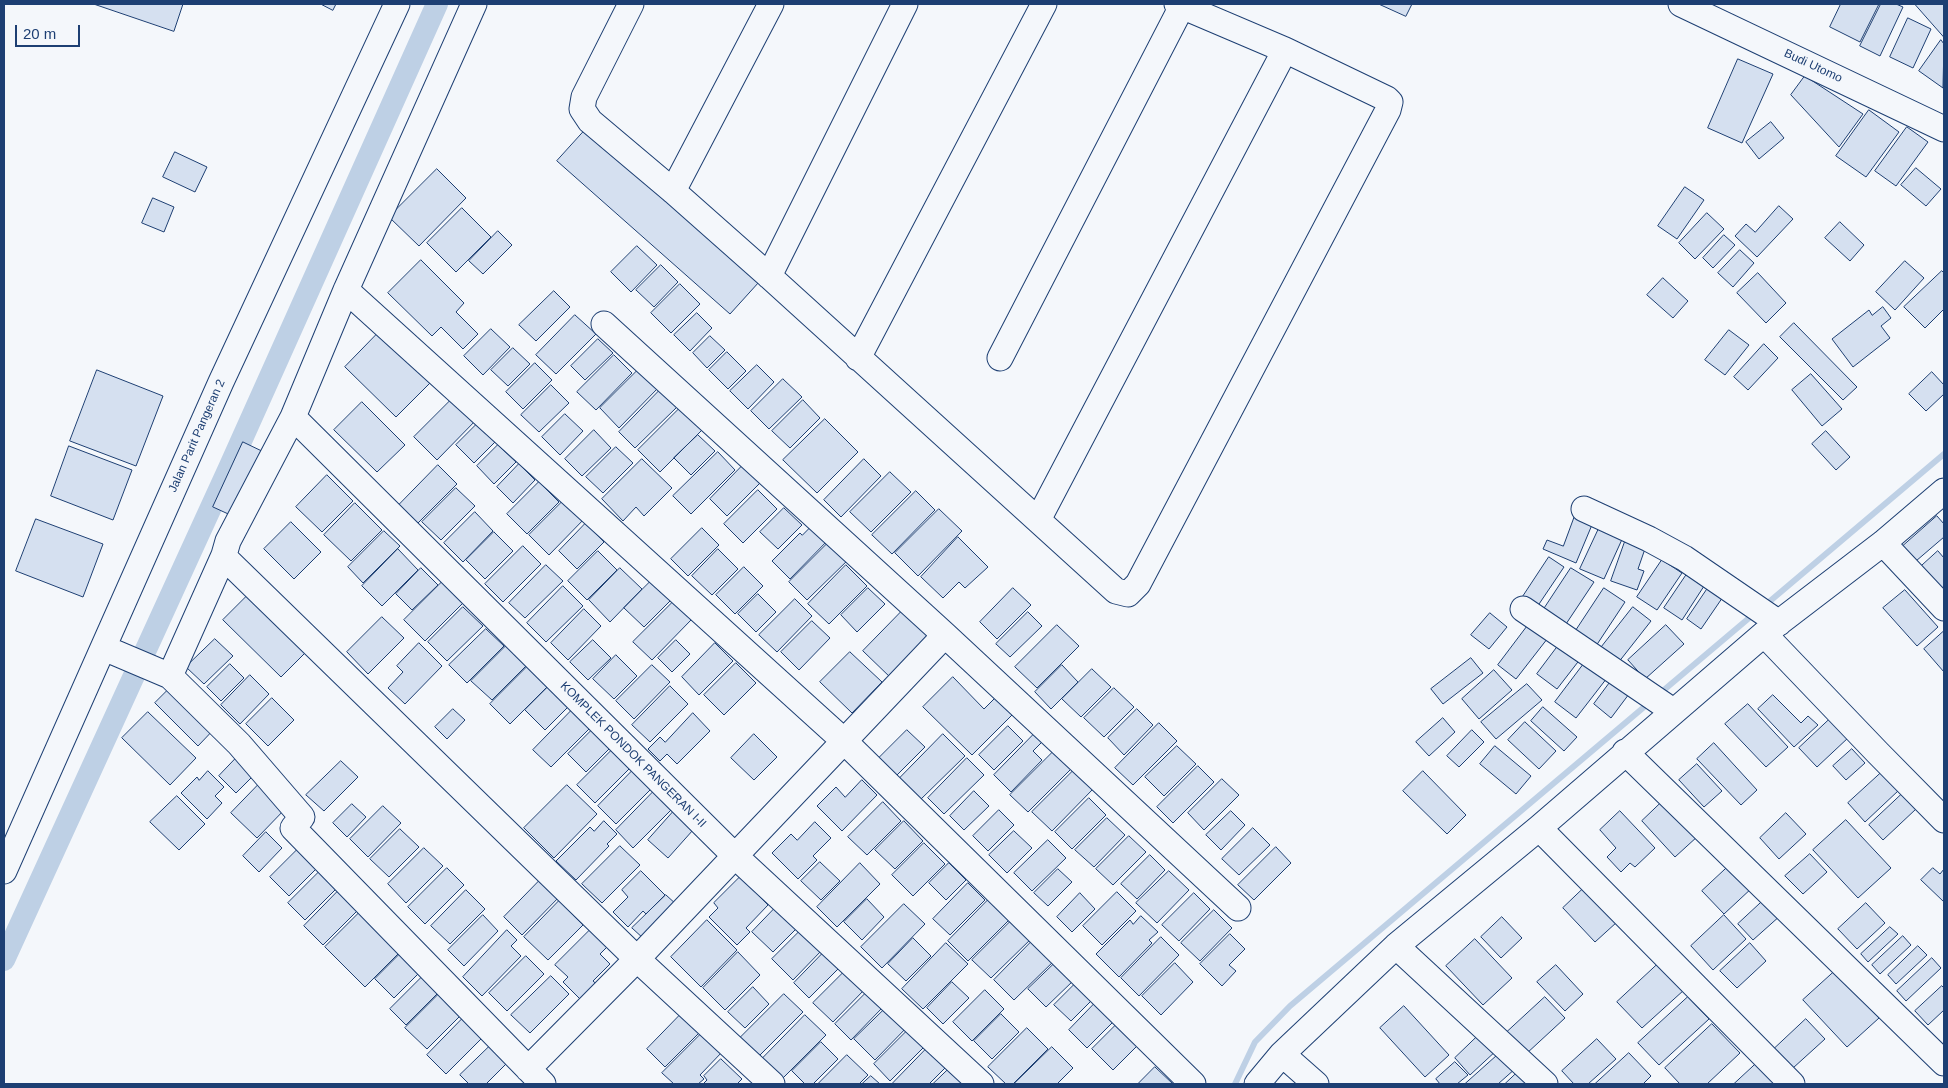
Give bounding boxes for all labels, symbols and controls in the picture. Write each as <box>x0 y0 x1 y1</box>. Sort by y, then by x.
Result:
scale bar <box>18 15 82 47</box>
text: 20 m <box>23 25 56 42</box>
street label: Budi Utomo <box>1782 46 1844 86</box>
street label: Jalan Parit Pangeran 2 <box>166 377 228 495</box>
street label: KOMPLEK PONDOK PANGERAN I-II <box>557 679 709 831</box>

